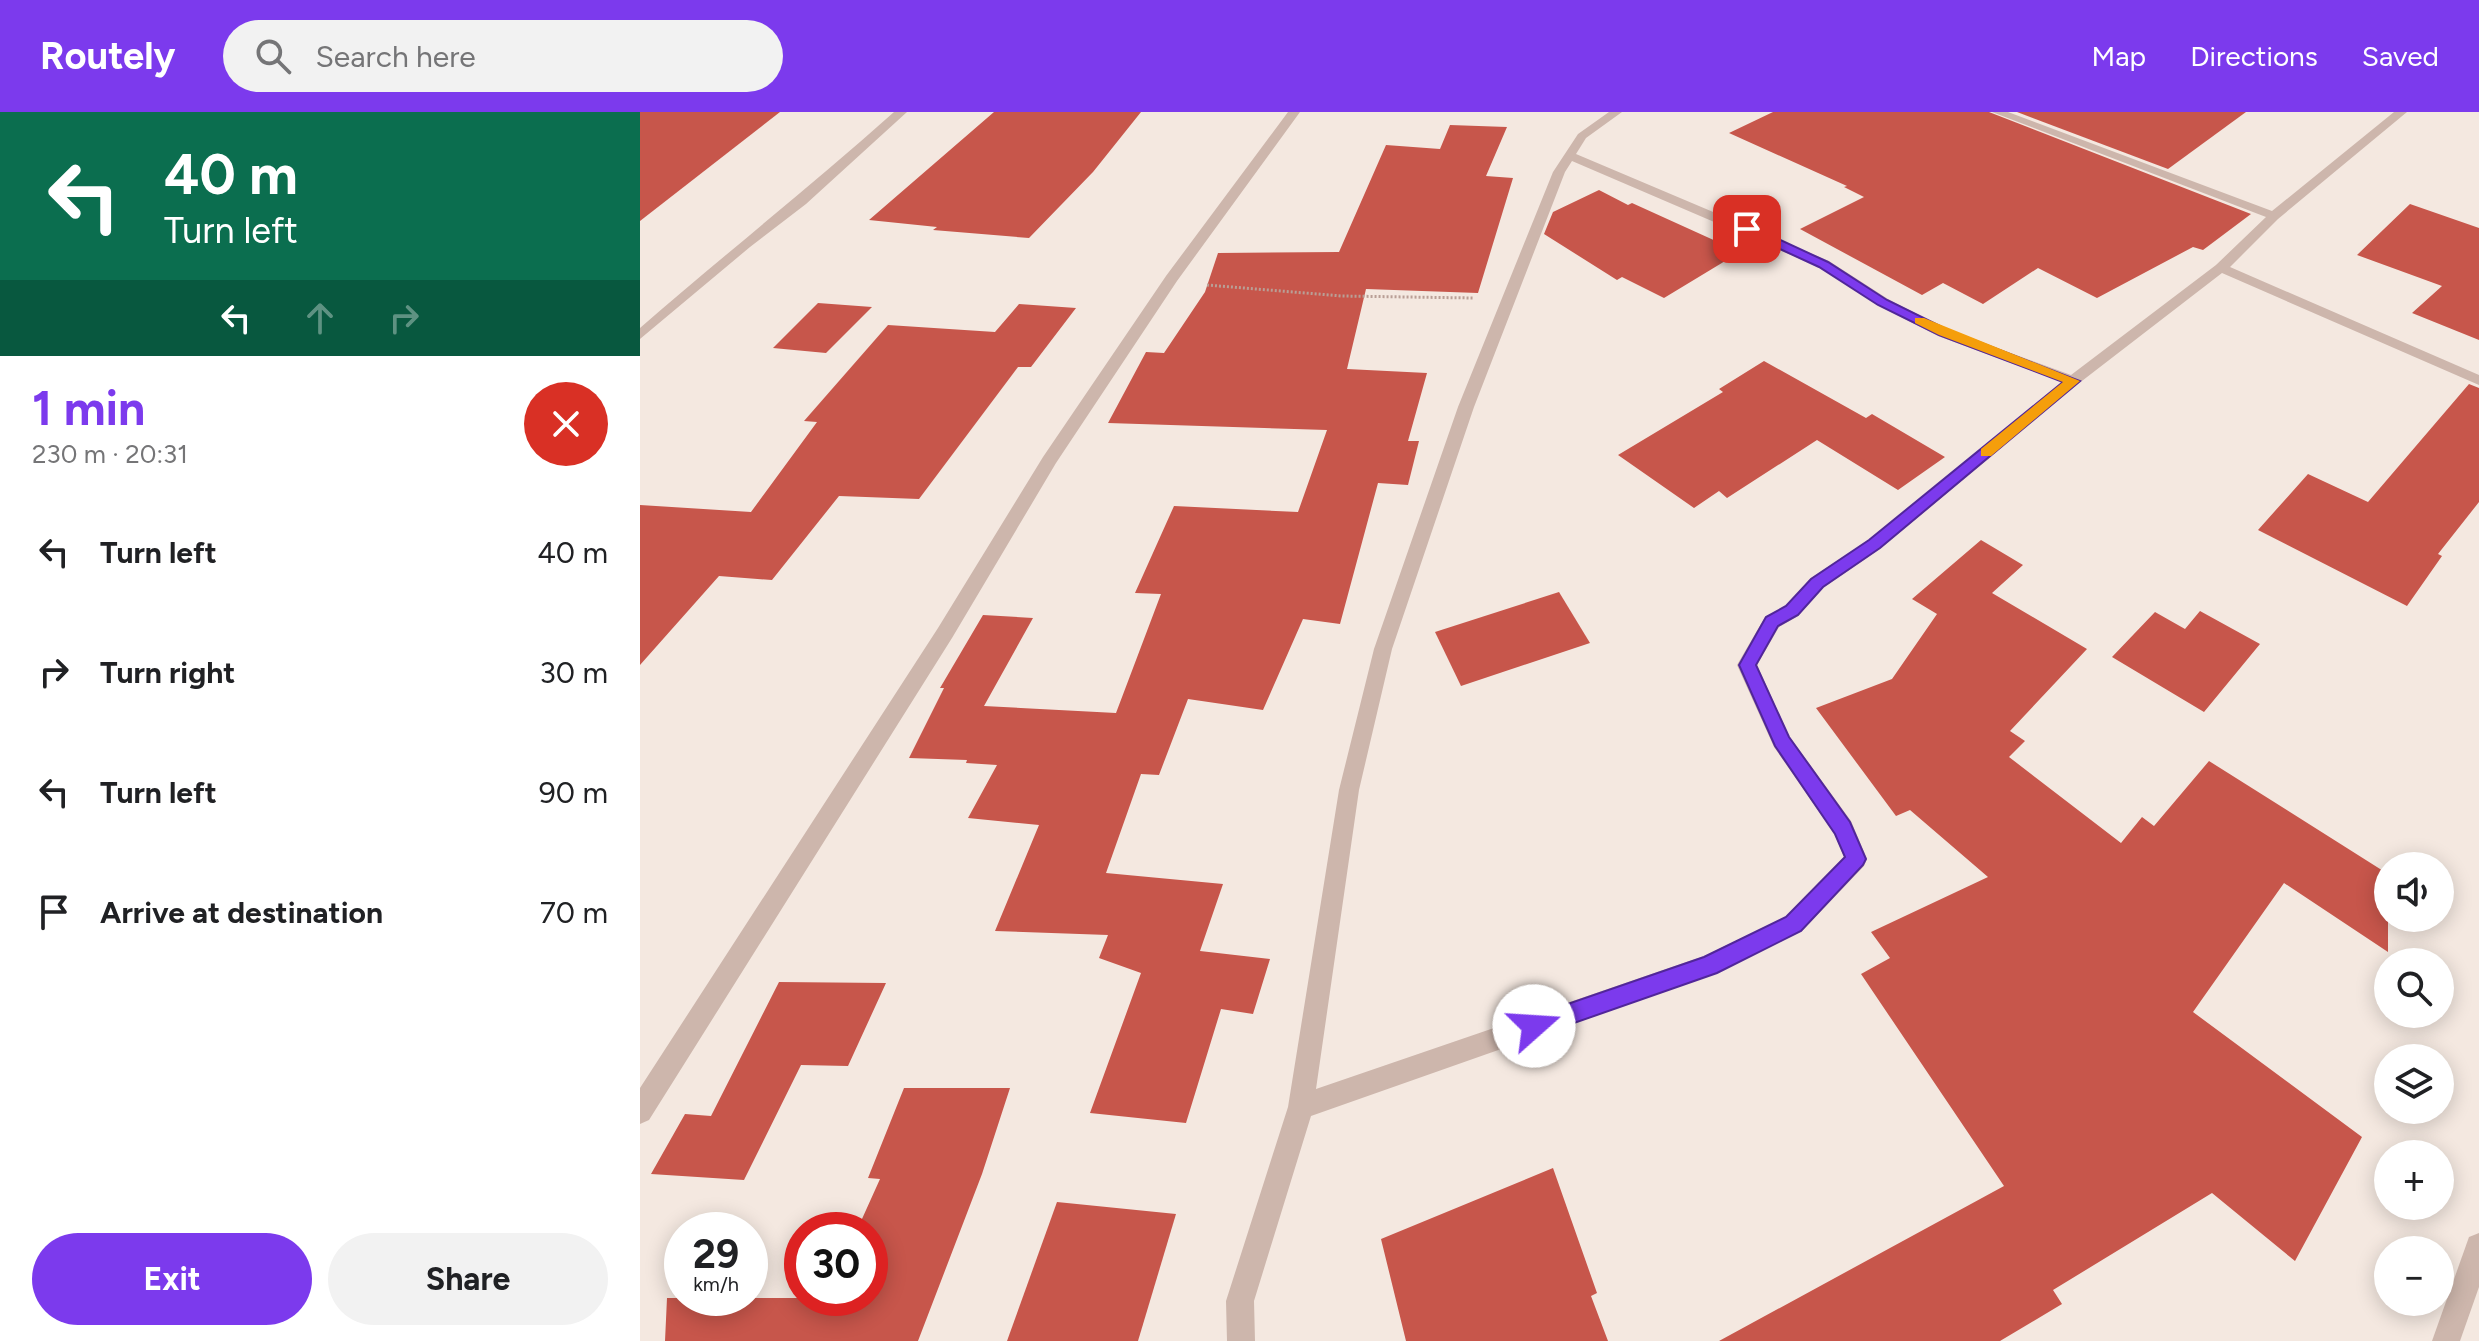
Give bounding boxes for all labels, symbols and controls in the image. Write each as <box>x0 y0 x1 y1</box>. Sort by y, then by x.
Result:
search box <box>223 20 783 92</box>
text: Routely <box>40 33 175 79</box>
icon: search <box>251 34 295 78</box>
text: Search here <box>315 38 476 75</box>
text: Map <box>2092 39 2146 73</box>
text: Directions <box>2190 39 2318 73</box>
text: Saved <box>2362 39 2439 73</box>
text: 40 m <box>164 141 298 208</box>
icon: left <box>32 144 136 248</box>
pin <box>1713 195 1781 263</box>
icon: arrive <box>1725 207 1769 251</box>
text: Turn left <box>164 209 298 252</box>
icon: left <box>214 296 258 340</box>
icon: ahead <box>298 296 342 340</box>
icon: right <box>382 296 426 340</box>
text: 1 min <box>32 379 145 437</box>
button: close <box>524 382 608 466</box>
text: 230 m · 20:31 <box>32 438 188 470</box>
icon: left <box>32 530 76 574</box>
text: Turn left <box>100 534 217 571</box>
text: 40 m <box>537 534 608 571</box>
icon: right <box>32 650 76 694</box>
text: Turn right <box>100 654 235 691</box>
text: 30 m <box>540 654 608 691</box>
icon: left <box>32 770 76 814</box>
text: Turn left <box>100 774 217 811</box>
text: 90 m <box>539 774 608 811</box>
map controls <box>2374 852 2454 1316</box>
button: sound <box>2374 852 2454 932</box>
icon: arrive <box>32 890 76 934</box>
text: Arrive at destination <box>100 894 383 931</box>
text: 70 m <box>540 894 608 931</box>
button: search <box>2374 948 2454 1028</box>
position arrow <box>1492 984 1576 1068</box>
button: layers <box>2374 1044 2454 1124</box>
button: + <box>2374 1140 2454 1220</box>
speed limit sign: 30 <box>784 1212 888 1316</box>
text: 29 <box>693 1230 739 1278</box>
button: Exit <box>32 1233 312 1325</box>
button: Share <box>328 1233 608 1325</box>
button: − <box>2374 1236 2454 1316</box>
text: km/h <box>693 1272 739 1296</box>

